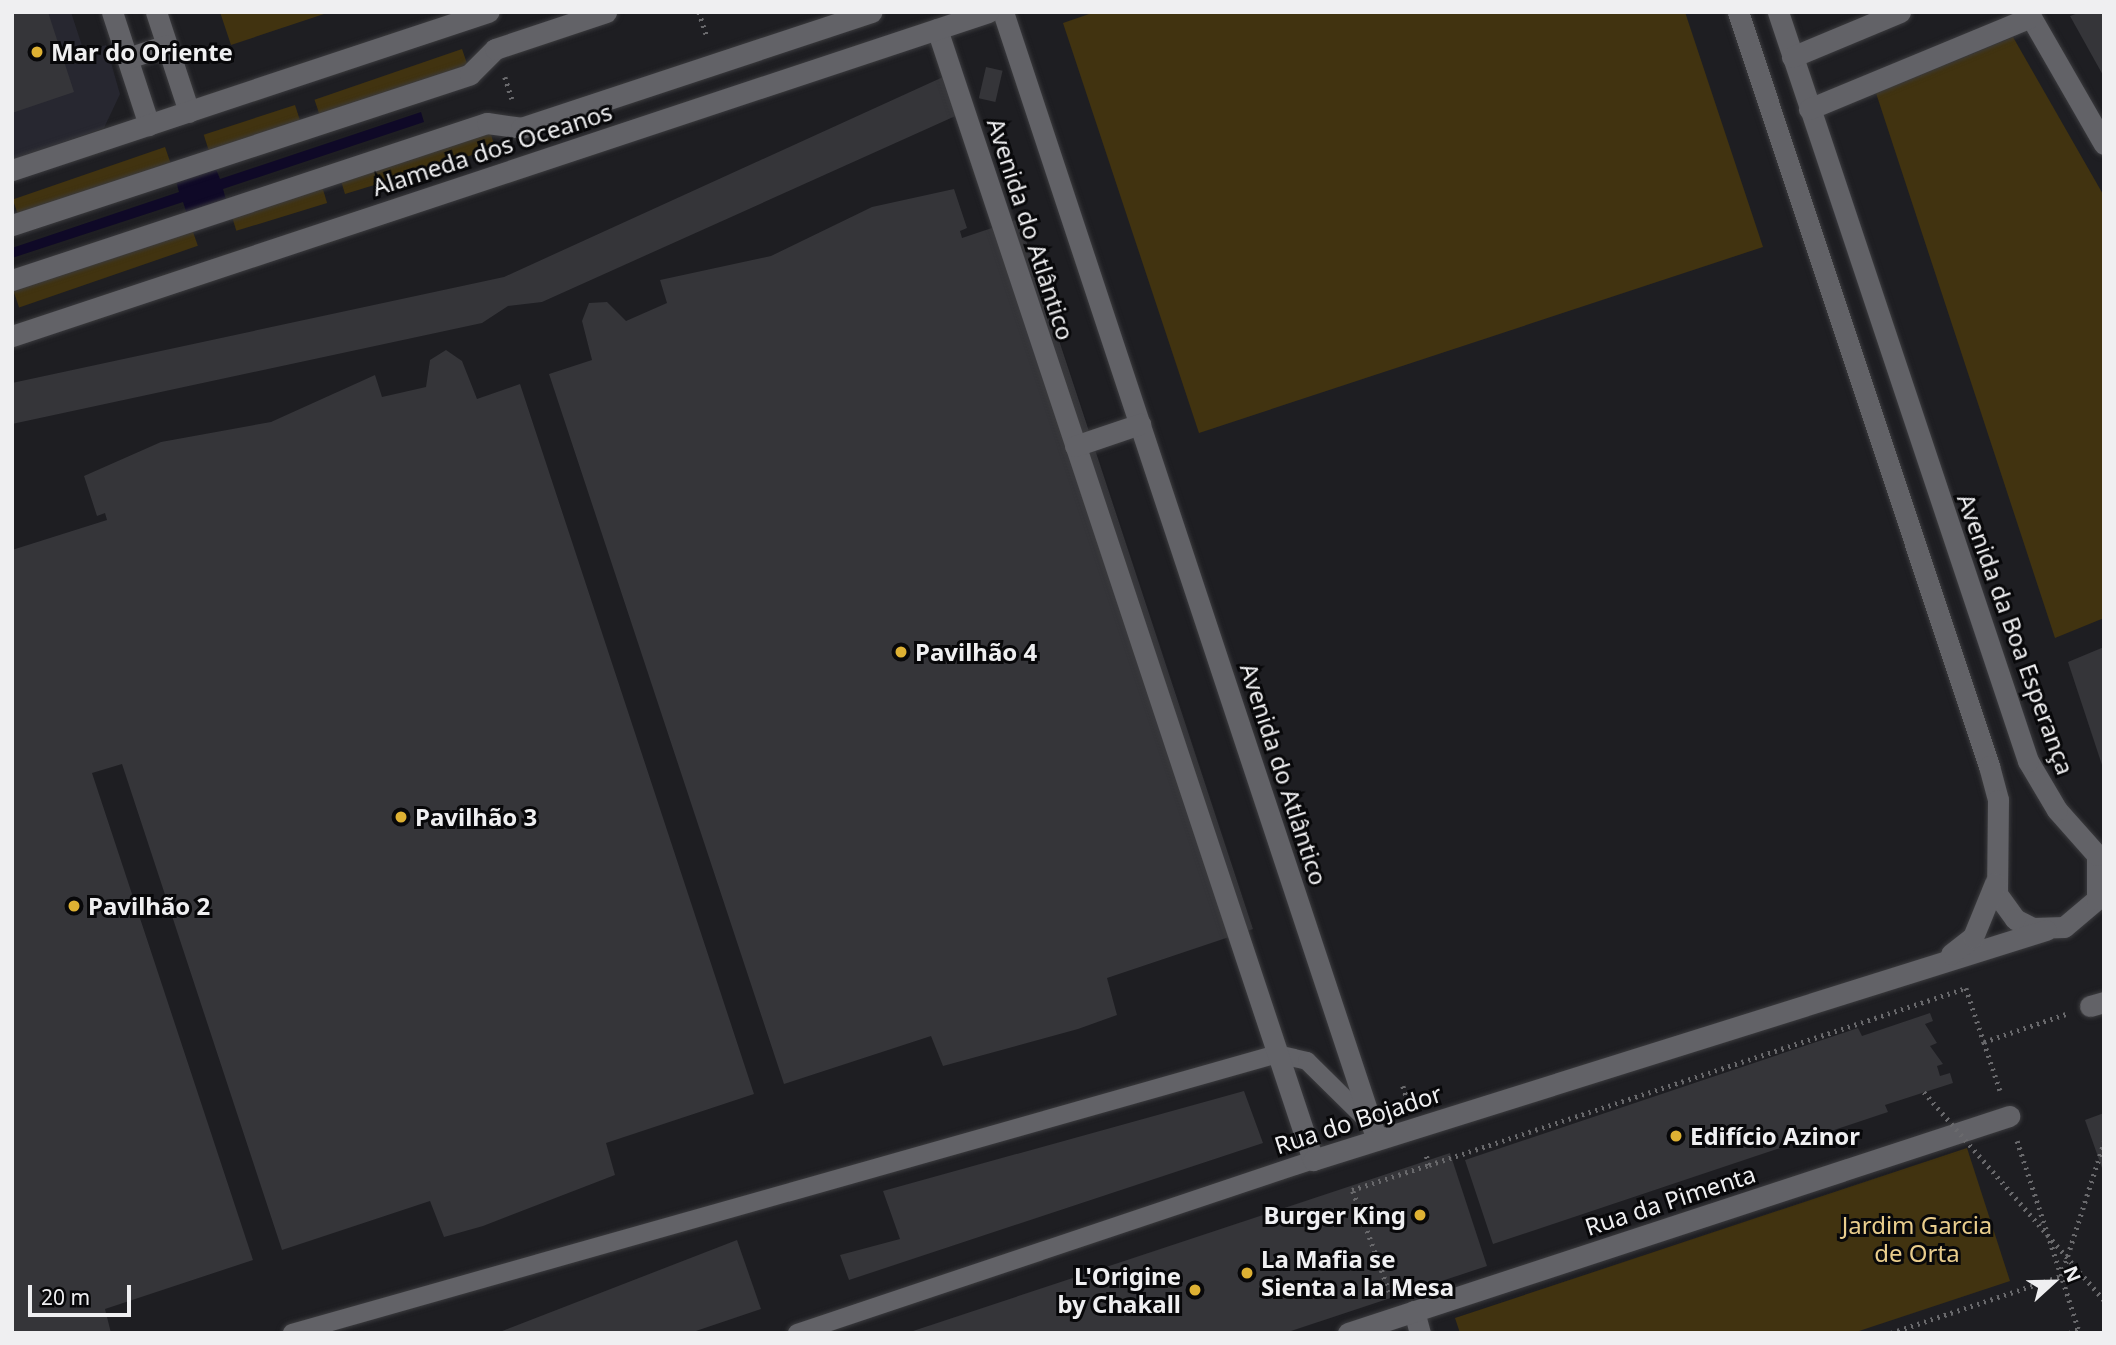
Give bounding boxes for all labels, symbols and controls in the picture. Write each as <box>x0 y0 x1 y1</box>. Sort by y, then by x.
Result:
place label: Mar do Oriente <box>51 38 233 66</box>
marker: Mar do Oriente <box>29 44 45 60</box>
street label: Alameda dos Oceanos <box>368 97 616 201</box>
street label: Avenida do Atlântico <box>982 114 1080 344</box>
street label: Avenida da Boa Esperança <box>1952 490 2080 778</box>
place label: Pavilhão 4 <box>915 638 1037 666</box>
marker: Pavilhão 4 <box>893 644 909 660</box>
street label: Avenida do Atlântico <box>1235 659 1333 889</box>
place label: Pavilhão 3 <box>415 803 537 831</box>
marker: Pavilhão 3 <box>393 809 409 825</box>
place label: Pavilhão 2 <box>88 892 210 920</box>
marker: Pavilhão 2 <box>66 898 82 914</box>
street label: Rua do Bojador <box>1271 1078 1445 1160</box>
place label: Edifício Azinor <box>1690 1122 1860 1150</box>
marker: Edifício Azinor <box>1668 1128 1684 1144</box>
street label: Rua da Pimenta <box>1581 1159 1759 1241</box>
place label: Burger King <box>1264 1201 1406 1229</box>
marker: Burger King <box>1412 1207 1428 1223</box>
park label: Jardim Garcia de Orta <box>1842 1211 1992 1267</box>
place label: La Mafia se Sienta a la Mesa <box>1261 1245 1454 1301</box>
north arrow <box>2018 1247 2088 1317</box>
place label: L'Origine by Chakall <box>1057 1262 1181 1318</box>
text: N <box>2058 1262 2087 1286</box>
marker: La Mafia se Sienta a la Mesa <box>1239 1265 1255 1281</box>
scale bar <box>32 1272 135 1316</box>
marker: L'Origine by Chakall <box>1187 1282 1203 1298</box>
text: 20 m <box>41 1283 90 1311</box>

